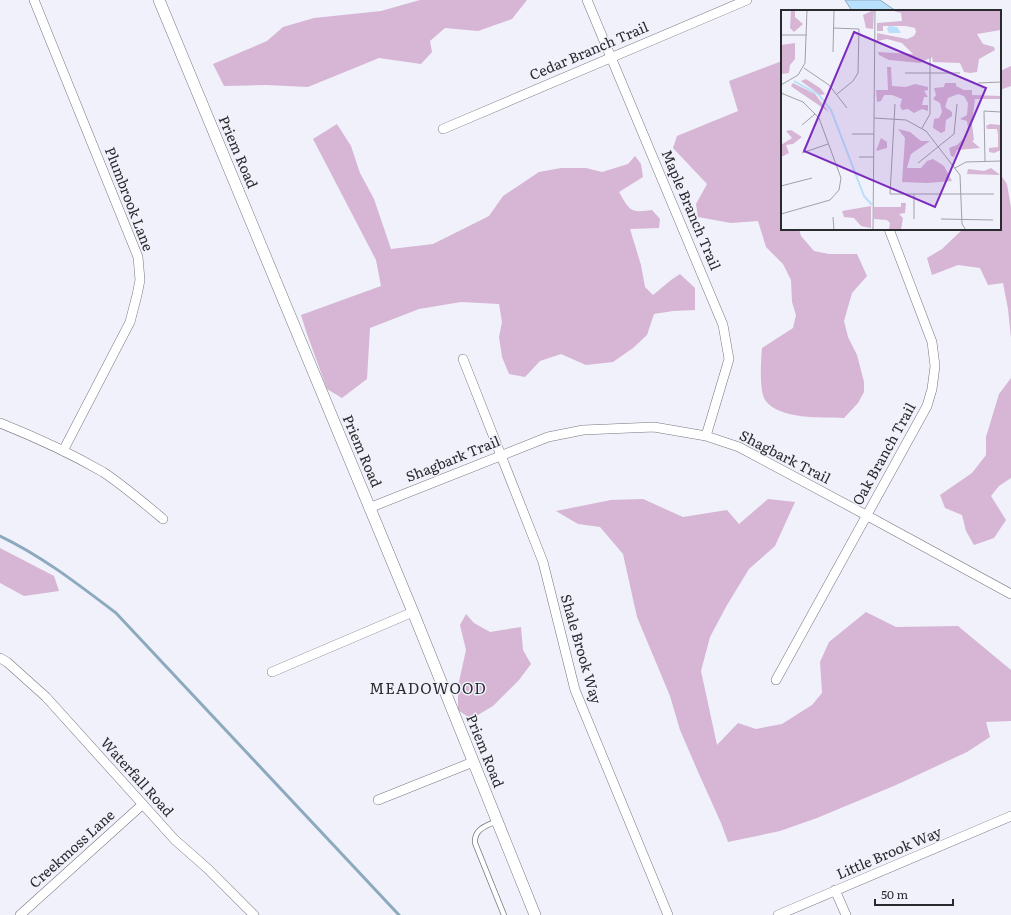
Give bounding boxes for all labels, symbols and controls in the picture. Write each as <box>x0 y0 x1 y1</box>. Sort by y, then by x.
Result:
inset map <box>781 10 1001 230</box>
street label: Cedar Branch Trail <box>526 16 651 84</box>
street label: Priem Road <box>215 112 263 191</box>
street label: Plumbrook Lane <box>101 144 159 254</box>
street label: Maple Branch Trail <box>657 146 726 273</box>
street label: Oak Branch Trail <box>847 398 920 508</box>
street label: Priem Road <box>339 411 387 490</box>
street label: Shagbark Trail <box>736 425 835 488</box>
street label: Shagbark Trail <box>403 430 503 486</box>
street label: Shale Brook Way <box>557 592 607 707</box>
district label: MEADOWOOD <box>369 676 487 699</box>
street label: Priem Road <box>462 711 510 791</box>
street label: Waterfall Road <box>97 732 179 821</box>
street label: Creekmoss Lane <box>24 804 118 892</box>
street label: Little Brook Way <box>833 821 945 883</box>
scale bar <box>875 881 953 907</box>
text: 50 m <box>881 885 908 903</box>

